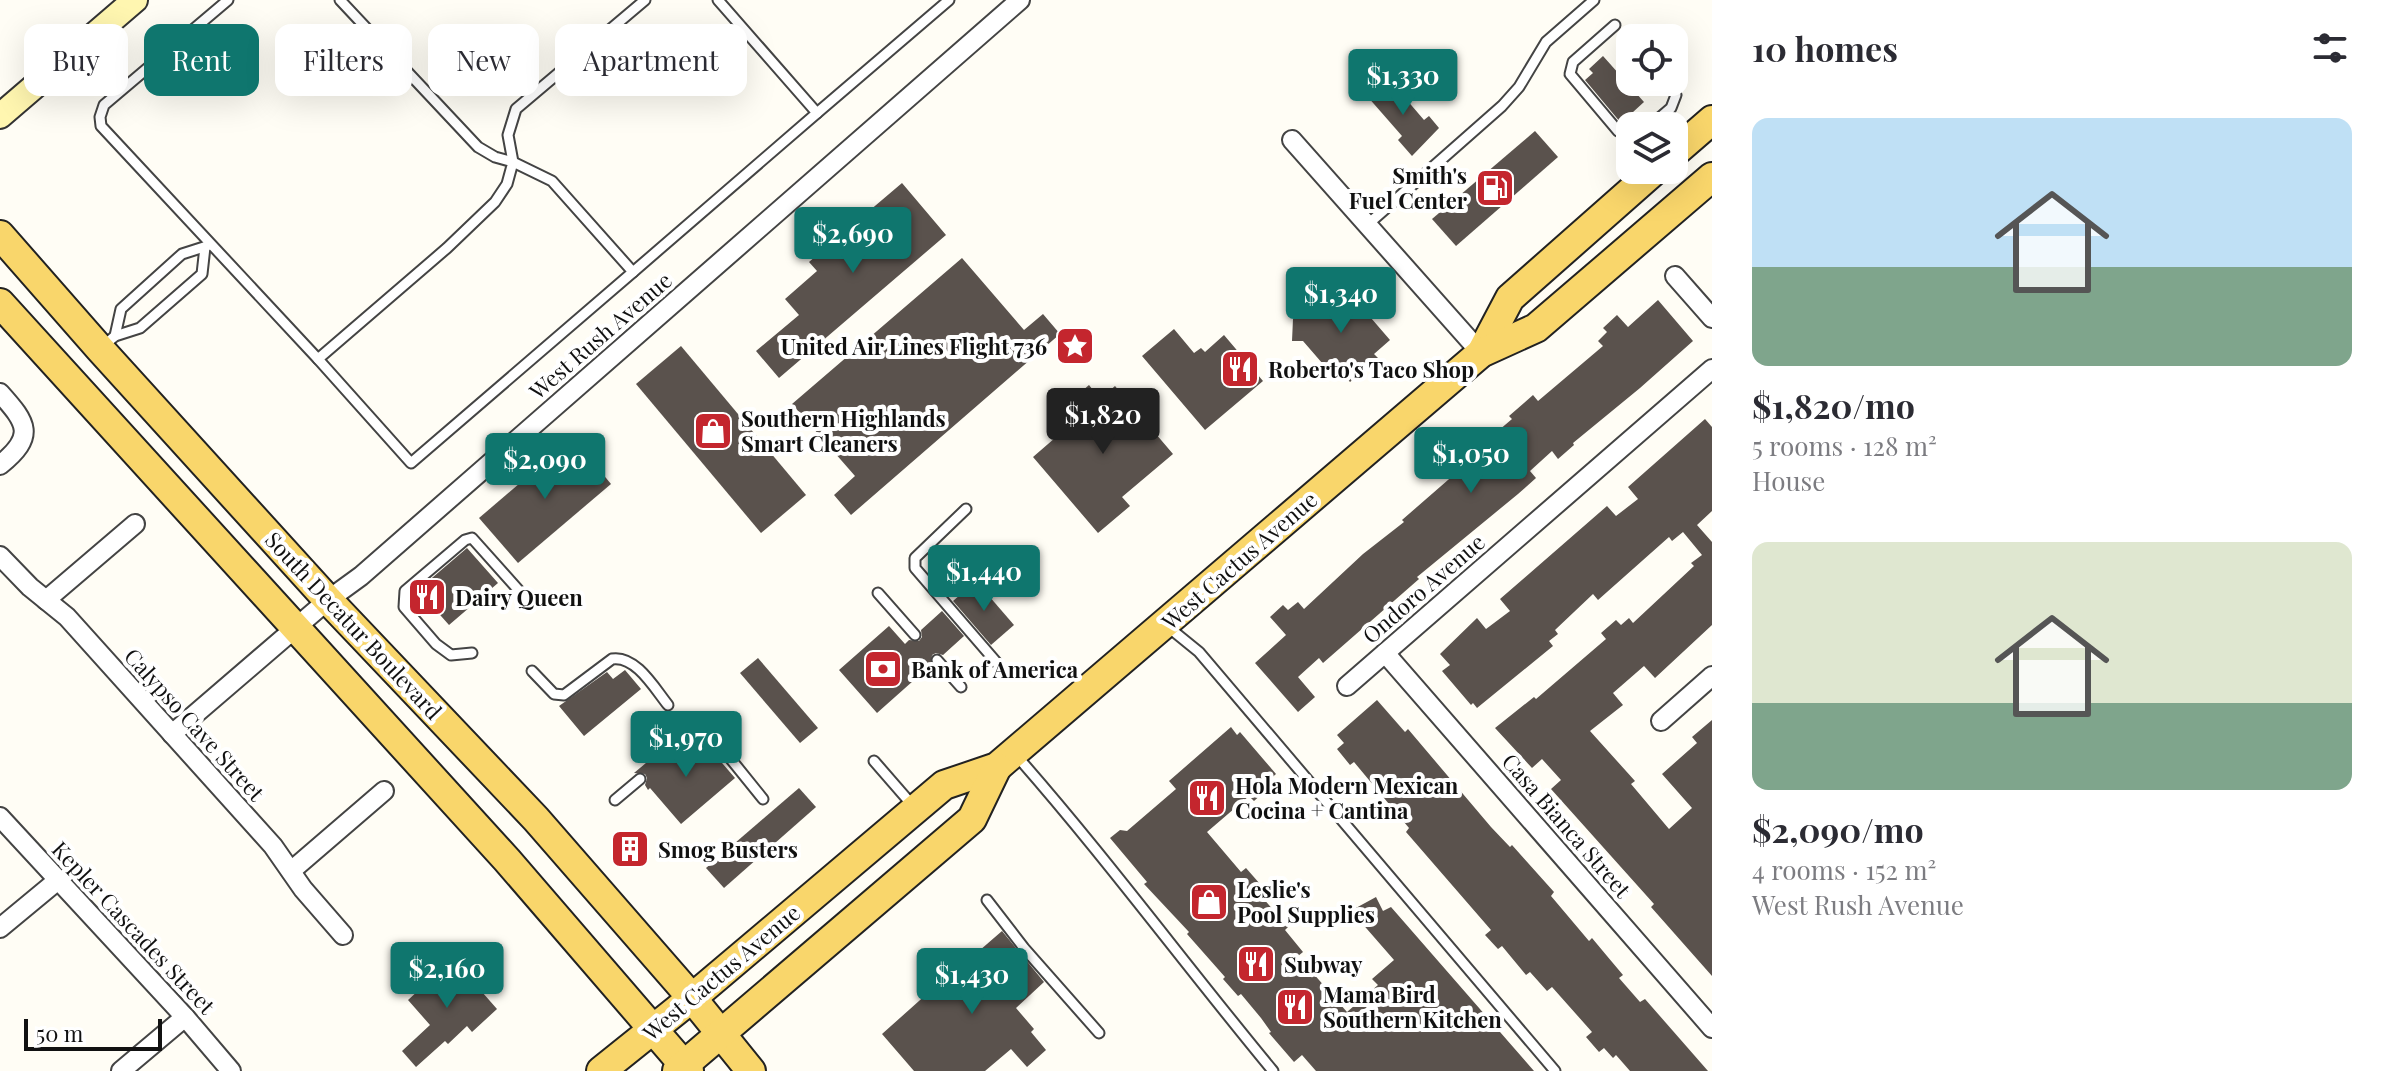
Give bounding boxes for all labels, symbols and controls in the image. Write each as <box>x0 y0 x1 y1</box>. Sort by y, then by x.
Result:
chip: Buy <box>24 24 128 96</box>
chip: Rent <box>144 24 259 96</box>
chip: Filters <box>275 24 412 96</box>
chip: New <box>428 24 539 96</box>
chip: Apartment <box>555 24 747 96</box>
map controls <box>1616 24 1688 184</box>
button: locate <box>1616 24 1688 96</box>
text: 10 homes <box>1752 25 1898 71</box>
icon: filters <box>2308 26 2352 70</box>
pin: $1,330 <box>1338 49 1468 117</box>
text: $1,330 <box>1366 57 1440 92</box>
button: layers <box>1616 112 1688 184</box>
place label: Smith's Fuel Center <box>1349 160 1468 215</box>
fuel station icon: Smith's Fuel Center <box>1474 167 1516 209</box>
icon: home <box>1980 170 2124 314</box>
pin: $2,690 <box>788 207 918 275</box>
text: $2,690 <box>812 215 894 250</box>
street label: West Rush Avenue <box>522 265 678 406</box>
pin: $1,340 <box>1276 267 1406 335</box>
text: $1,340 <box>1304 275 1378 310</box>
place icon: United Air Lines Flight 736 <box>1054 325 1096 367</box>
place label: United Air Lines Flight 736 <box>781 331 1047 361</box>
restaurant icon: Roberto's Taco Shop <box>1219 348 1261 390</box>
place label: Roberto's Taco Shop <box>1268 354 1474 384</box>
text: $1,820/mo <box>1752 382 1915 428</box>
pin: $1,820 <box>1038 388 1168 456</box>
text: $1,820 <box>1065 396 1141 431</box>
place label: Southern Highlands Smart Cleaners <box>741 403 946 458</box>
shop icon: Southern Highlands Smart Cleaners <box>692 410 734 452</box>
pin: $1,050 <box>1406 427 1536 495</box>
text: 5 rooms · 128 m² <box>1752 428 1937 463</box>
pin: $2,090 <box>480 433 610 501</box>
text: $1,050 <box>1432 435 1510 470</box>
text: $2,090 <box>503 441 587 476</box>
text: House <box>1752 463 1825 498</box>
street label: West Cactus Avenue <box>1154 484 1323 637</box>
street label: South Decatur Boulevard <box>259 525 449 725</box>
street label: Ondoro Avenue <box>1355 526 1491 650</box>
pin: $1,440 <box>919 545 1049 613</box>
text: $1,440 <box>946 553 1022 588</box>
restaurant icon: Dairy Queen <box>406 576 448 618</box>
place label: Dairy Queen <box>455 582 583 612</box>
icon: home <box>1980 594 2124 738</box>
street label: Calypso Cave Street <box>118 641 272 808</box>
bank icon: Bank of America <box>862 648 904 690</box>
place label: Bank of America <box>911 654 1079 684</box>
pin: $1,970 <box>621 711 751 779</box>
text: $1,970 <box>649 719 723 754</box>
street label: Casa Bianca Street <box>1496 746 1639 904</box>
place label: Hola Modern Mexican Cocina + Cantina <box>1235 770 1459 825</box>
restaurant icon: Hola Modern Mexican Cocina + Cantina <box>1186 777 1228 819</box>
text: $2,090/mo <box>1752 806 1924 852</box>
building icon: Smog Busters <box>609 828 651 870</box>
street label: Kepler Cascades Street <box>46 834 223 1021</box>
place label: Smog Busters <box>658 834 798 864</box>
text: 4 rooms · 152 m² <box>1752 852 1936 887</box>
place label: Leslie's Pool Supplies <box>1237 874 1375 929</box>
shop icon: Leslie's Pool Supplies <box>1188 881 1230 923</box>
text: West Rush Avenue <box>1752 887 1964 922</box>
street label: West Cactus Avenue <box>635 897 806 1047</box>
pin: $2,160 <box>382 942 512 1010</box>
restaurant icon: Subway <box>1235 943 1277 985</box>
pin: $1,430 <box>907 948 1037 1016</box>
place label: Subway <box>1284 949 1363 979</box>
text: $2,160 <box>409 950 485 985</box>
text: $1,430 <box>935 956 1009 991</box>
place label: Mama Bird Southern Kitchen <box>1323 979 1502 1034</box>
restaurant icon: Mama Bird Southern Kitchen <box>1274 986 1316 1028</box>
scale bar <box>24 1015 162 1051</box>
text: 50 m <box>36 1018 83 1048</box>

